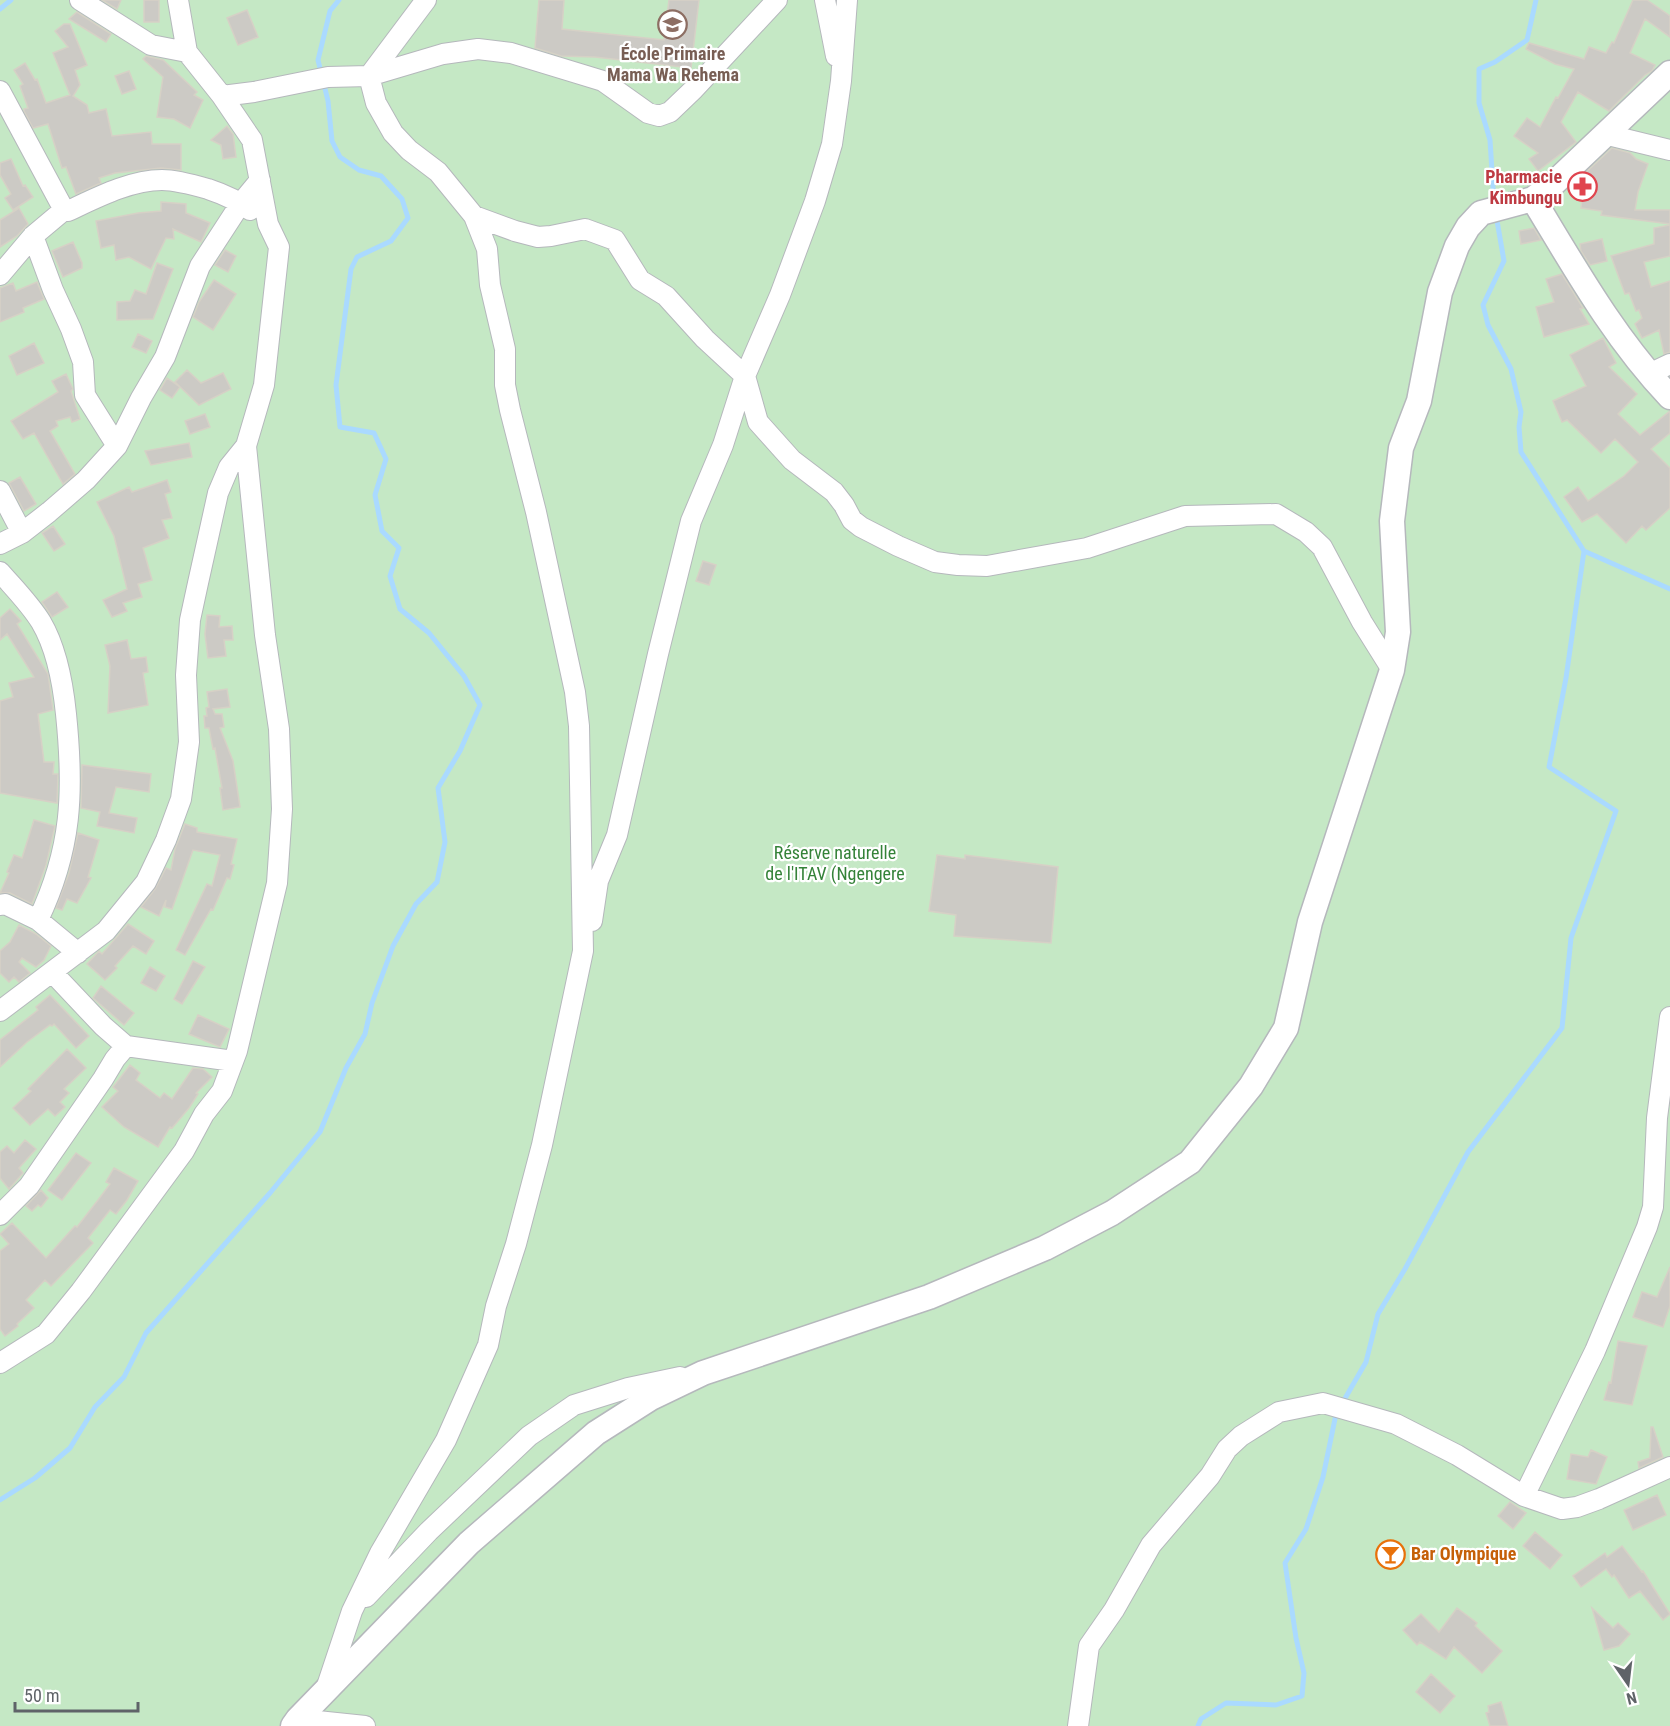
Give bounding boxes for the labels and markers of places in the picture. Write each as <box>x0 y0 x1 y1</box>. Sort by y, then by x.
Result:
school or university icon: École Primaire Mama Wa Rehema <box>657 9 689 41</box>
place label: École Primaire Mama Wa Rehema <box>607 43 739 85</box>
place label: Pharmacie Kimbungu <box>1485 166 1562 208</box>
pharmacy icon: Pharmacie Kimbungu <box>1567 171 1599 203</box>
bar icon: Bar Olympique <box>1374 1538 1406 1570</box>
place label: Bar Olympique <box>1411 1543 1517 1564</box>

